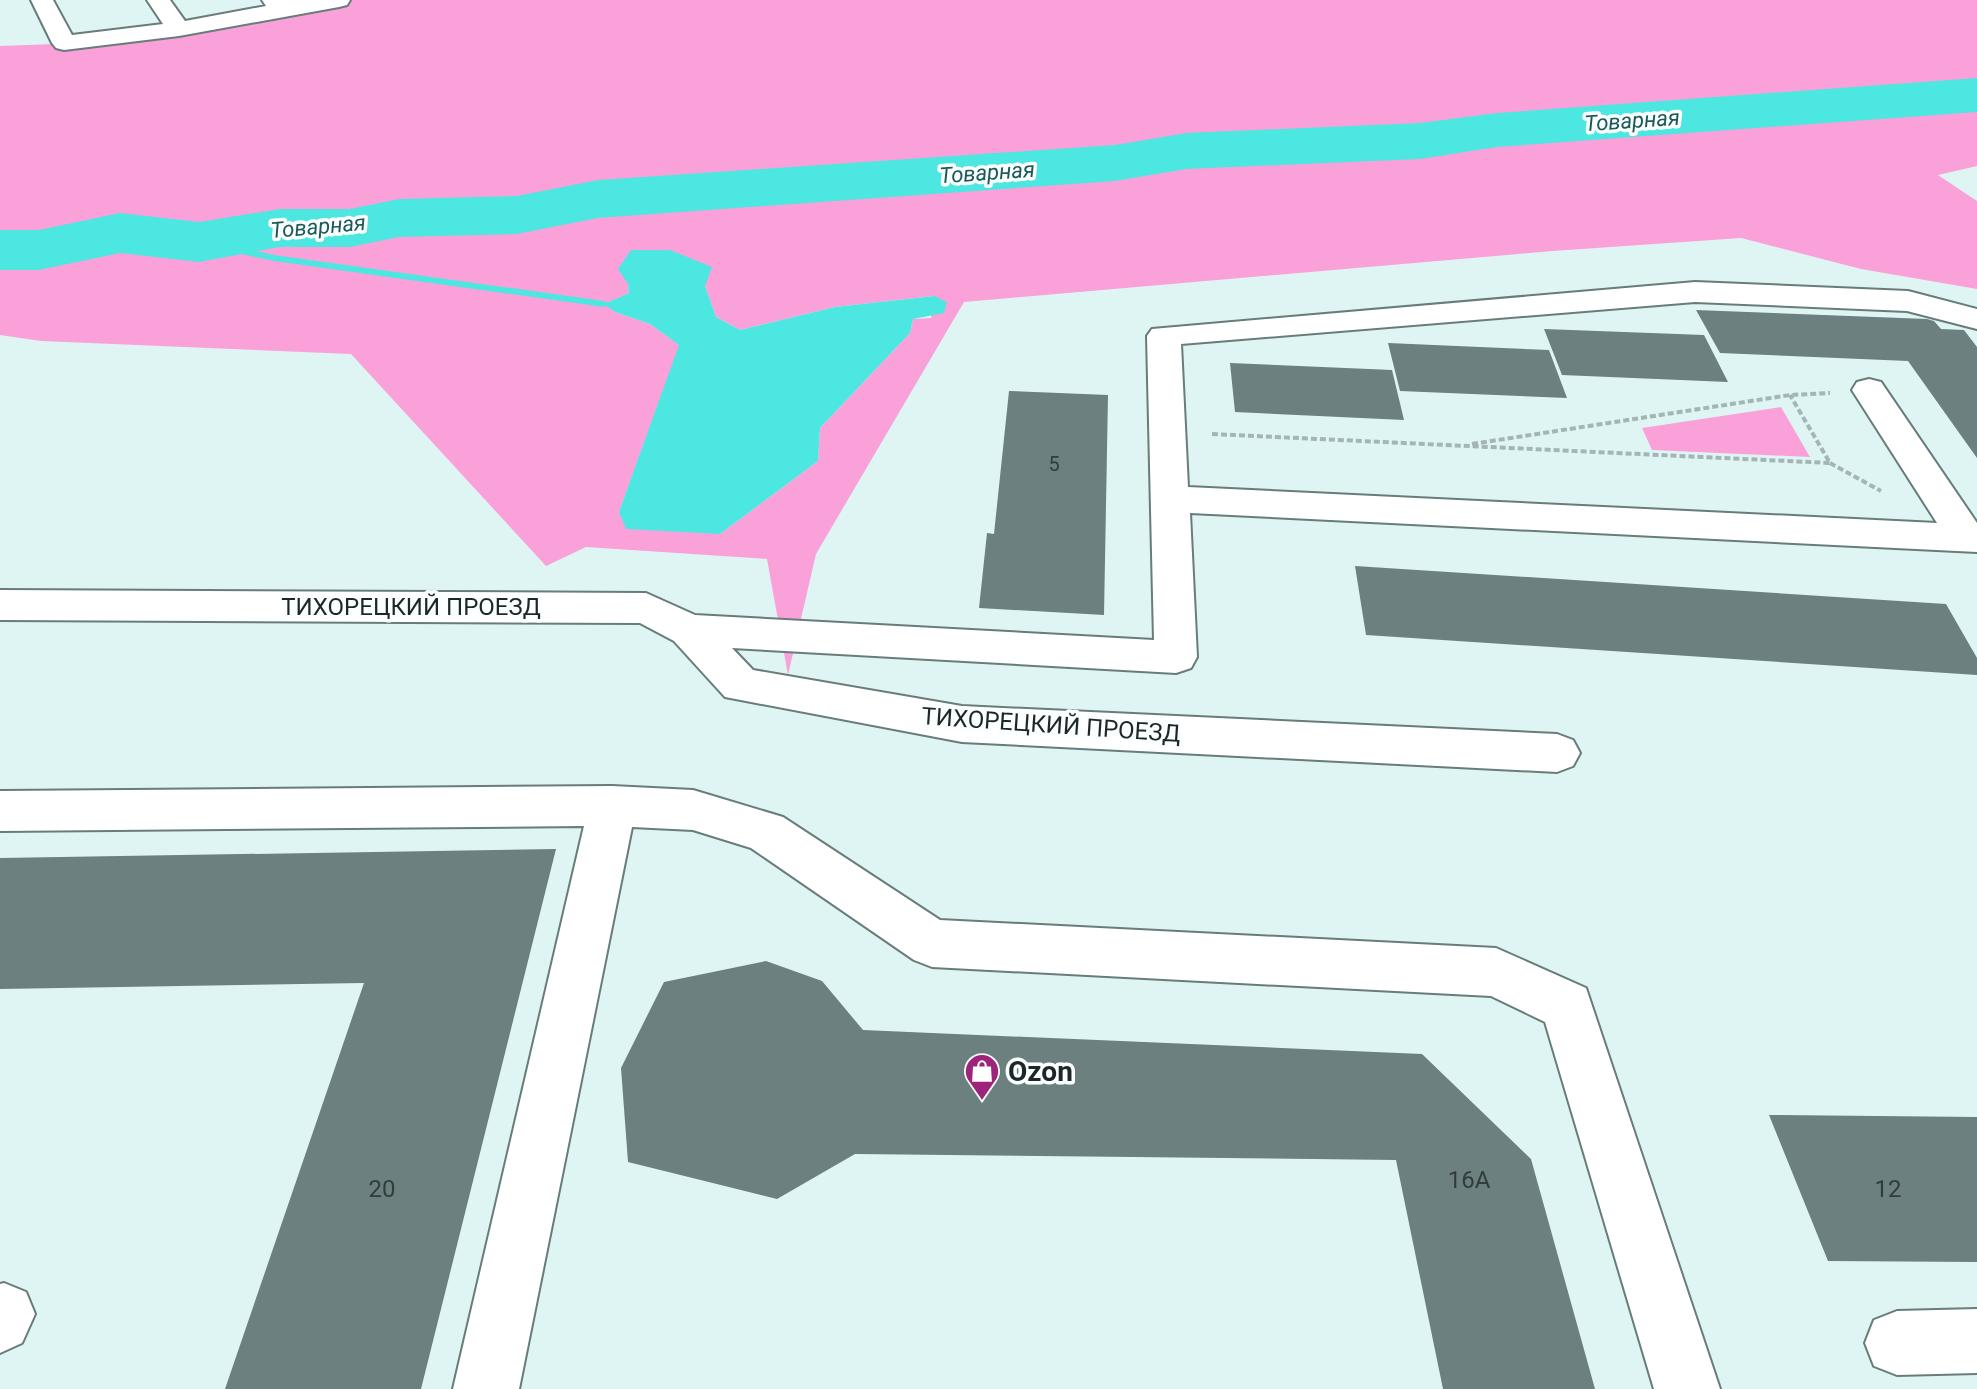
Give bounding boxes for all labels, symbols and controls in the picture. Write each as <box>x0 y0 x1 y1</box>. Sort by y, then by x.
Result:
water label: Товарная <box>1584 105 1680 136</box>
water label: Товарная <box>939 157 1035 188</box>
water label: Товарная <box>269 210 367 243</box>
house number: 5 <box>1048 452 1060 476</box>
street label: ТИХОРЕЦКИЙ ПРОЕЗД <box>281 593 541 621</box>
street label: ТИХОРЕЦКИЙ ПРОЕЗД <box>921 702 1181 748</box>
shop icon: Ozon <box>963 1052 1001 1102</box>
place label: Ozon <box>1008 1055 1073 1088</box>
house number: 16А <box>1448 1166 1491 1194</box>
house number: 20 <box>369 1175 395 1203</box>
house number: 12 <box>1875 1175 1901 1203</box>

